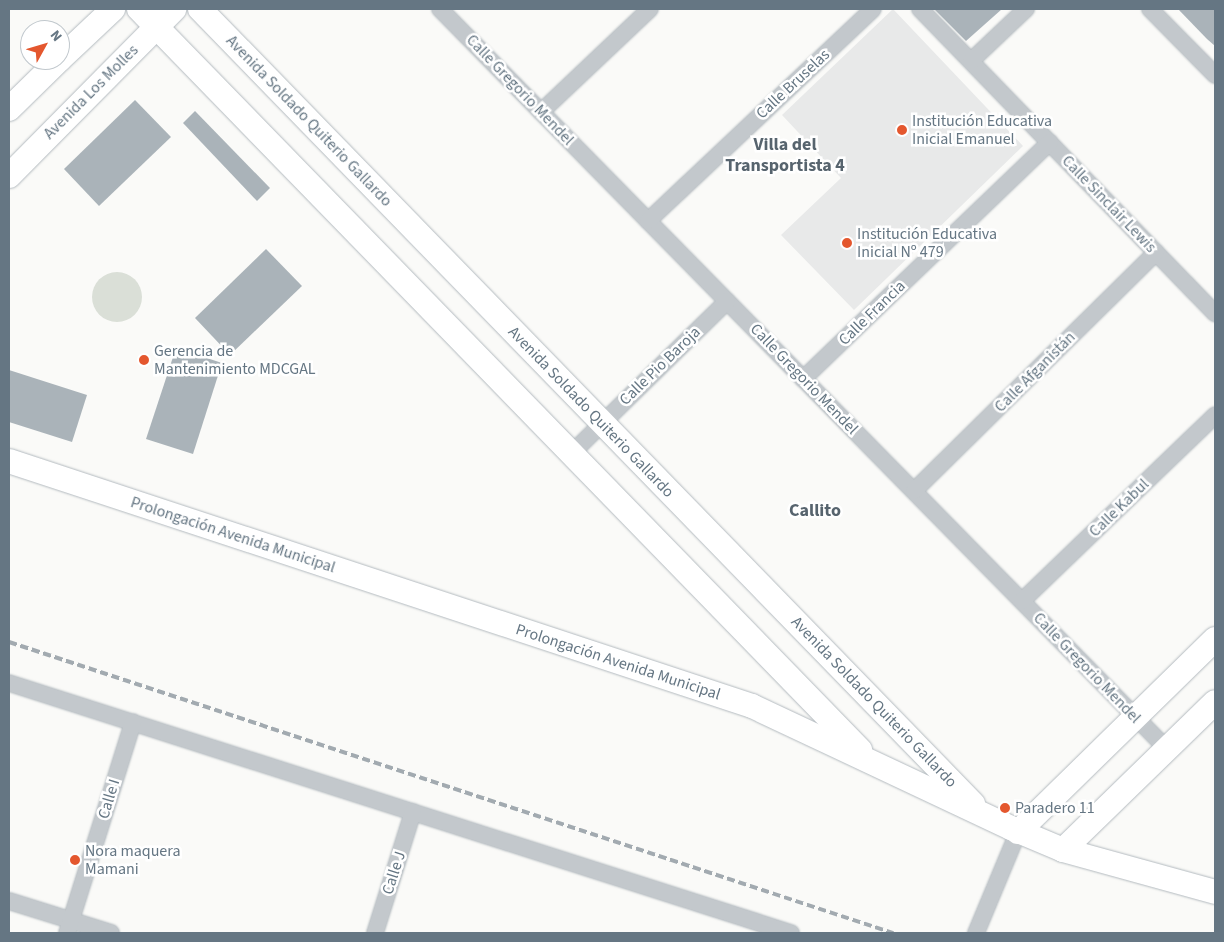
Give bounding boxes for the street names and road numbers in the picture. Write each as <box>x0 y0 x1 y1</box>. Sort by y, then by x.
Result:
street label: Avenida Soldado Quiterio Gallardo <box>222 31 396 211</box>
street label: Calle Gregorio Mendel <box>462 31 578 149</box>
street label: Avenida Los Molles <box>40 41 142 143</box>
street label: Calle Bruselas <box>752 45 834 123</box>
street label: Calle Sinclair Lewis <box>1058 151 1160 257</box>
street label: Calle Francia <box>835 276 909 350</box>
street label: Calle Gregorio Mendel <box>746 320 862 438</box>
street label: Avenida Soldado Quiterio Gallardo <box>504 322 678 502</box>
street label: Calle Pio Baroja <box>616 323 704 409</box>
street label: Calle Afganistán <box>991 328 1079 416</box>
street label: Calle Kabul <box>1085 475 1153 541</box>
street label: Prolongación Avenida Municipal <box>128 493 338 577</box>
street label: Calle Gregorio Mendel <box>1029 609 1145 727</box>
street label: Avenida Soldado Quiterio Gallardo <box>787 612 961 792</box>
street label: Prolongación Avenida Municipal <box>513 620 723 704</box>
street label: Calle I <box>94 777 124 821</box>
street label: Calle J <box>378 849 410 897</box>

